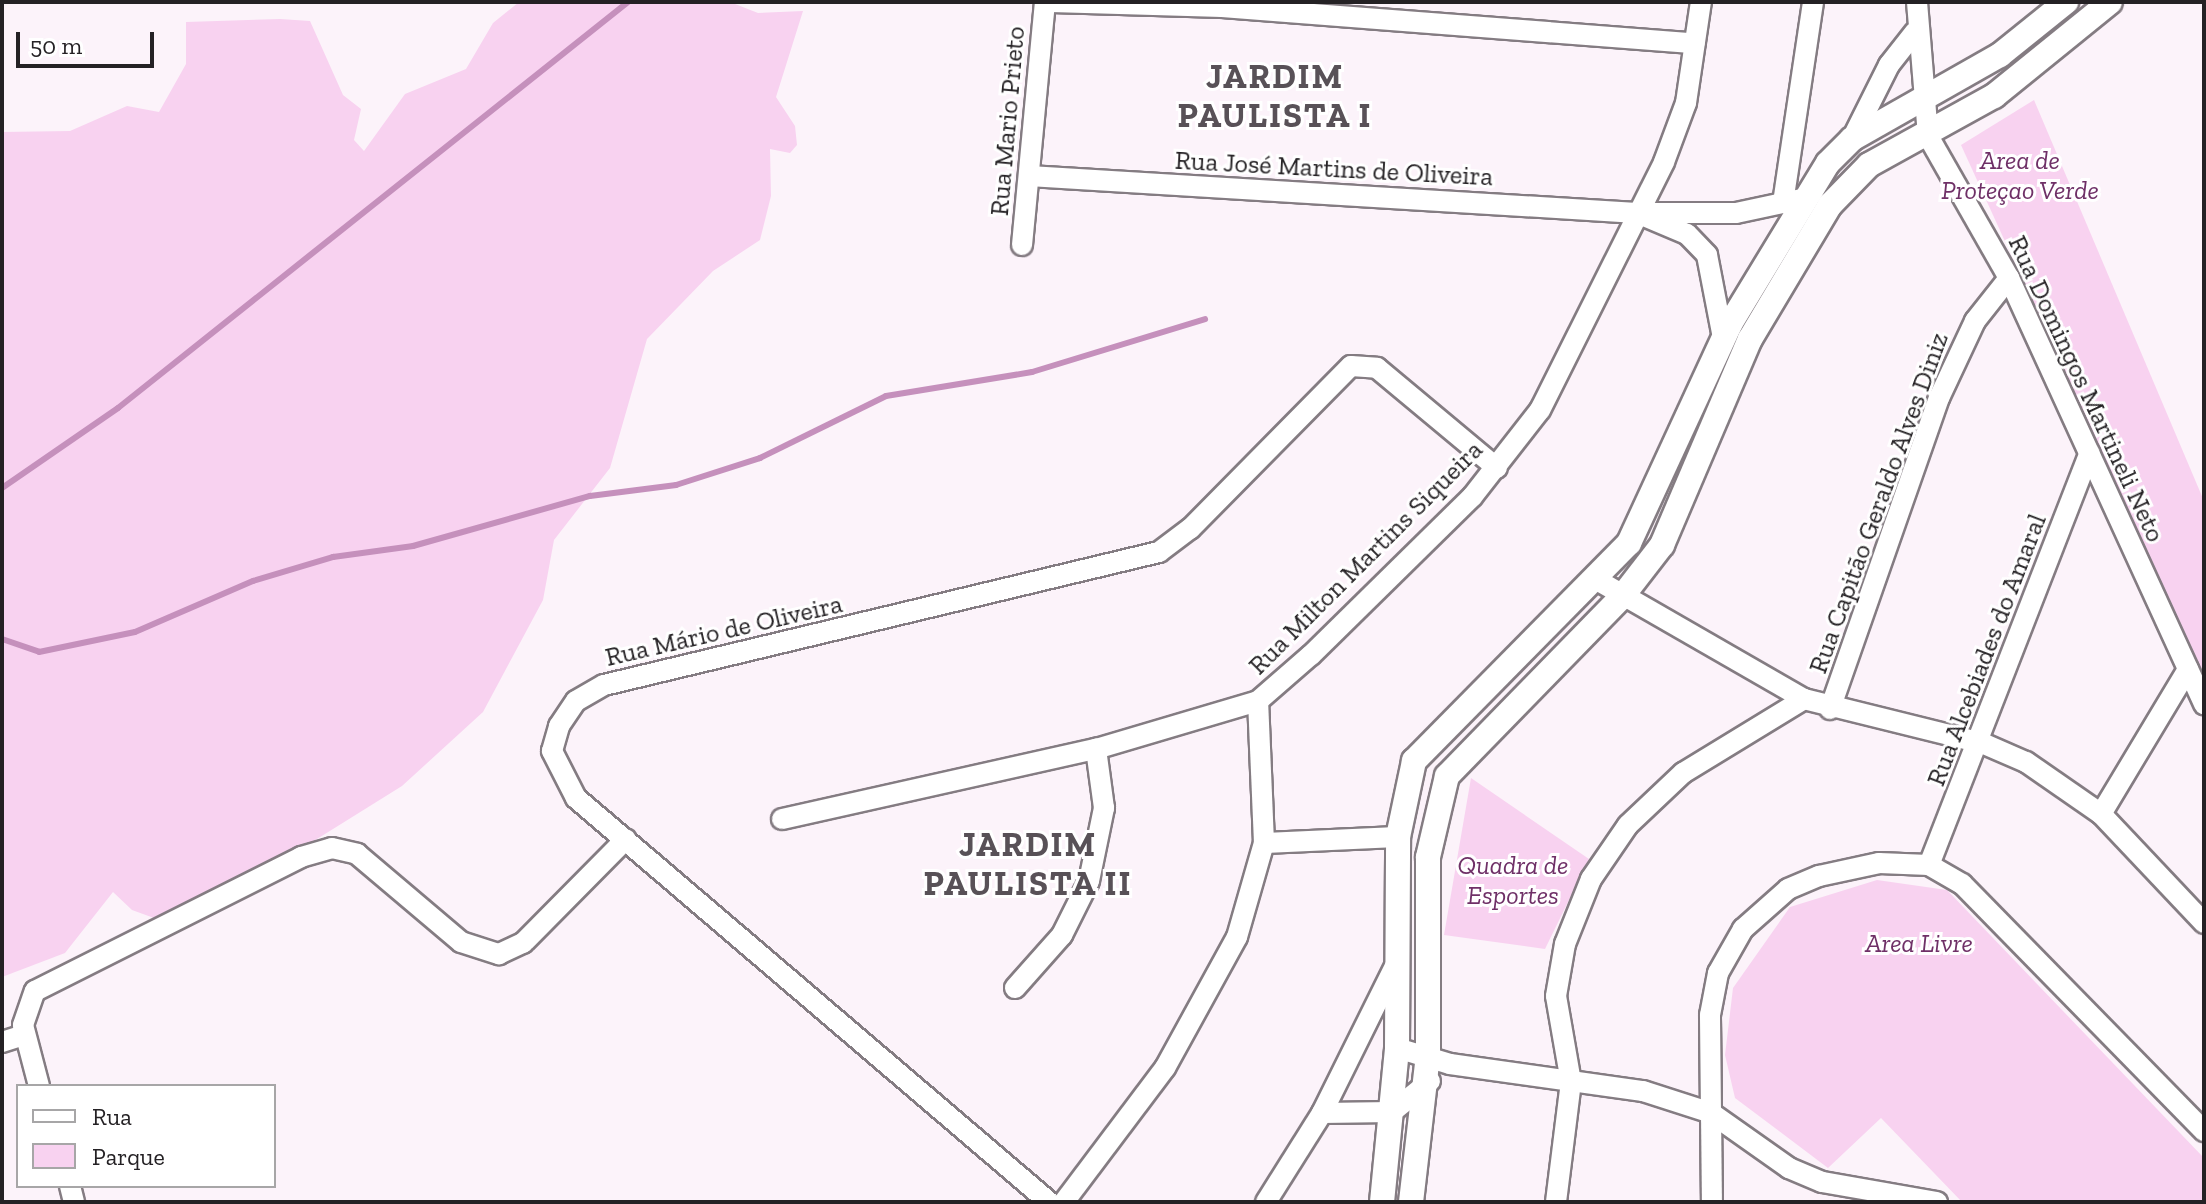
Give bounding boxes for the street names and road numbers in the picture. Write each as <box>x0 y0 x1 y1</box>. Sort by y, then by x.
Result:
street label: Rua Mario Prieto <box>984 25 1032 217</box>
street label: Rua José Martins de Oliveira <box>1174 145 1494 193</box>
street label: Rua Domingos Martineli Neto <box>2001 231 2171 547</box>
street label: Rua Capitão Geraldo Alves Diniz <box>1803 328 1955 678</box>
street label: Rua Milton Martins Siqueira <box>1243 435 1489 681</box>
street label: Rua Alcebiades do Amaral <box>1920 509 2054 791</box>
street label: Rua Mário de Oliveira <box>602 589 846 673</box>

